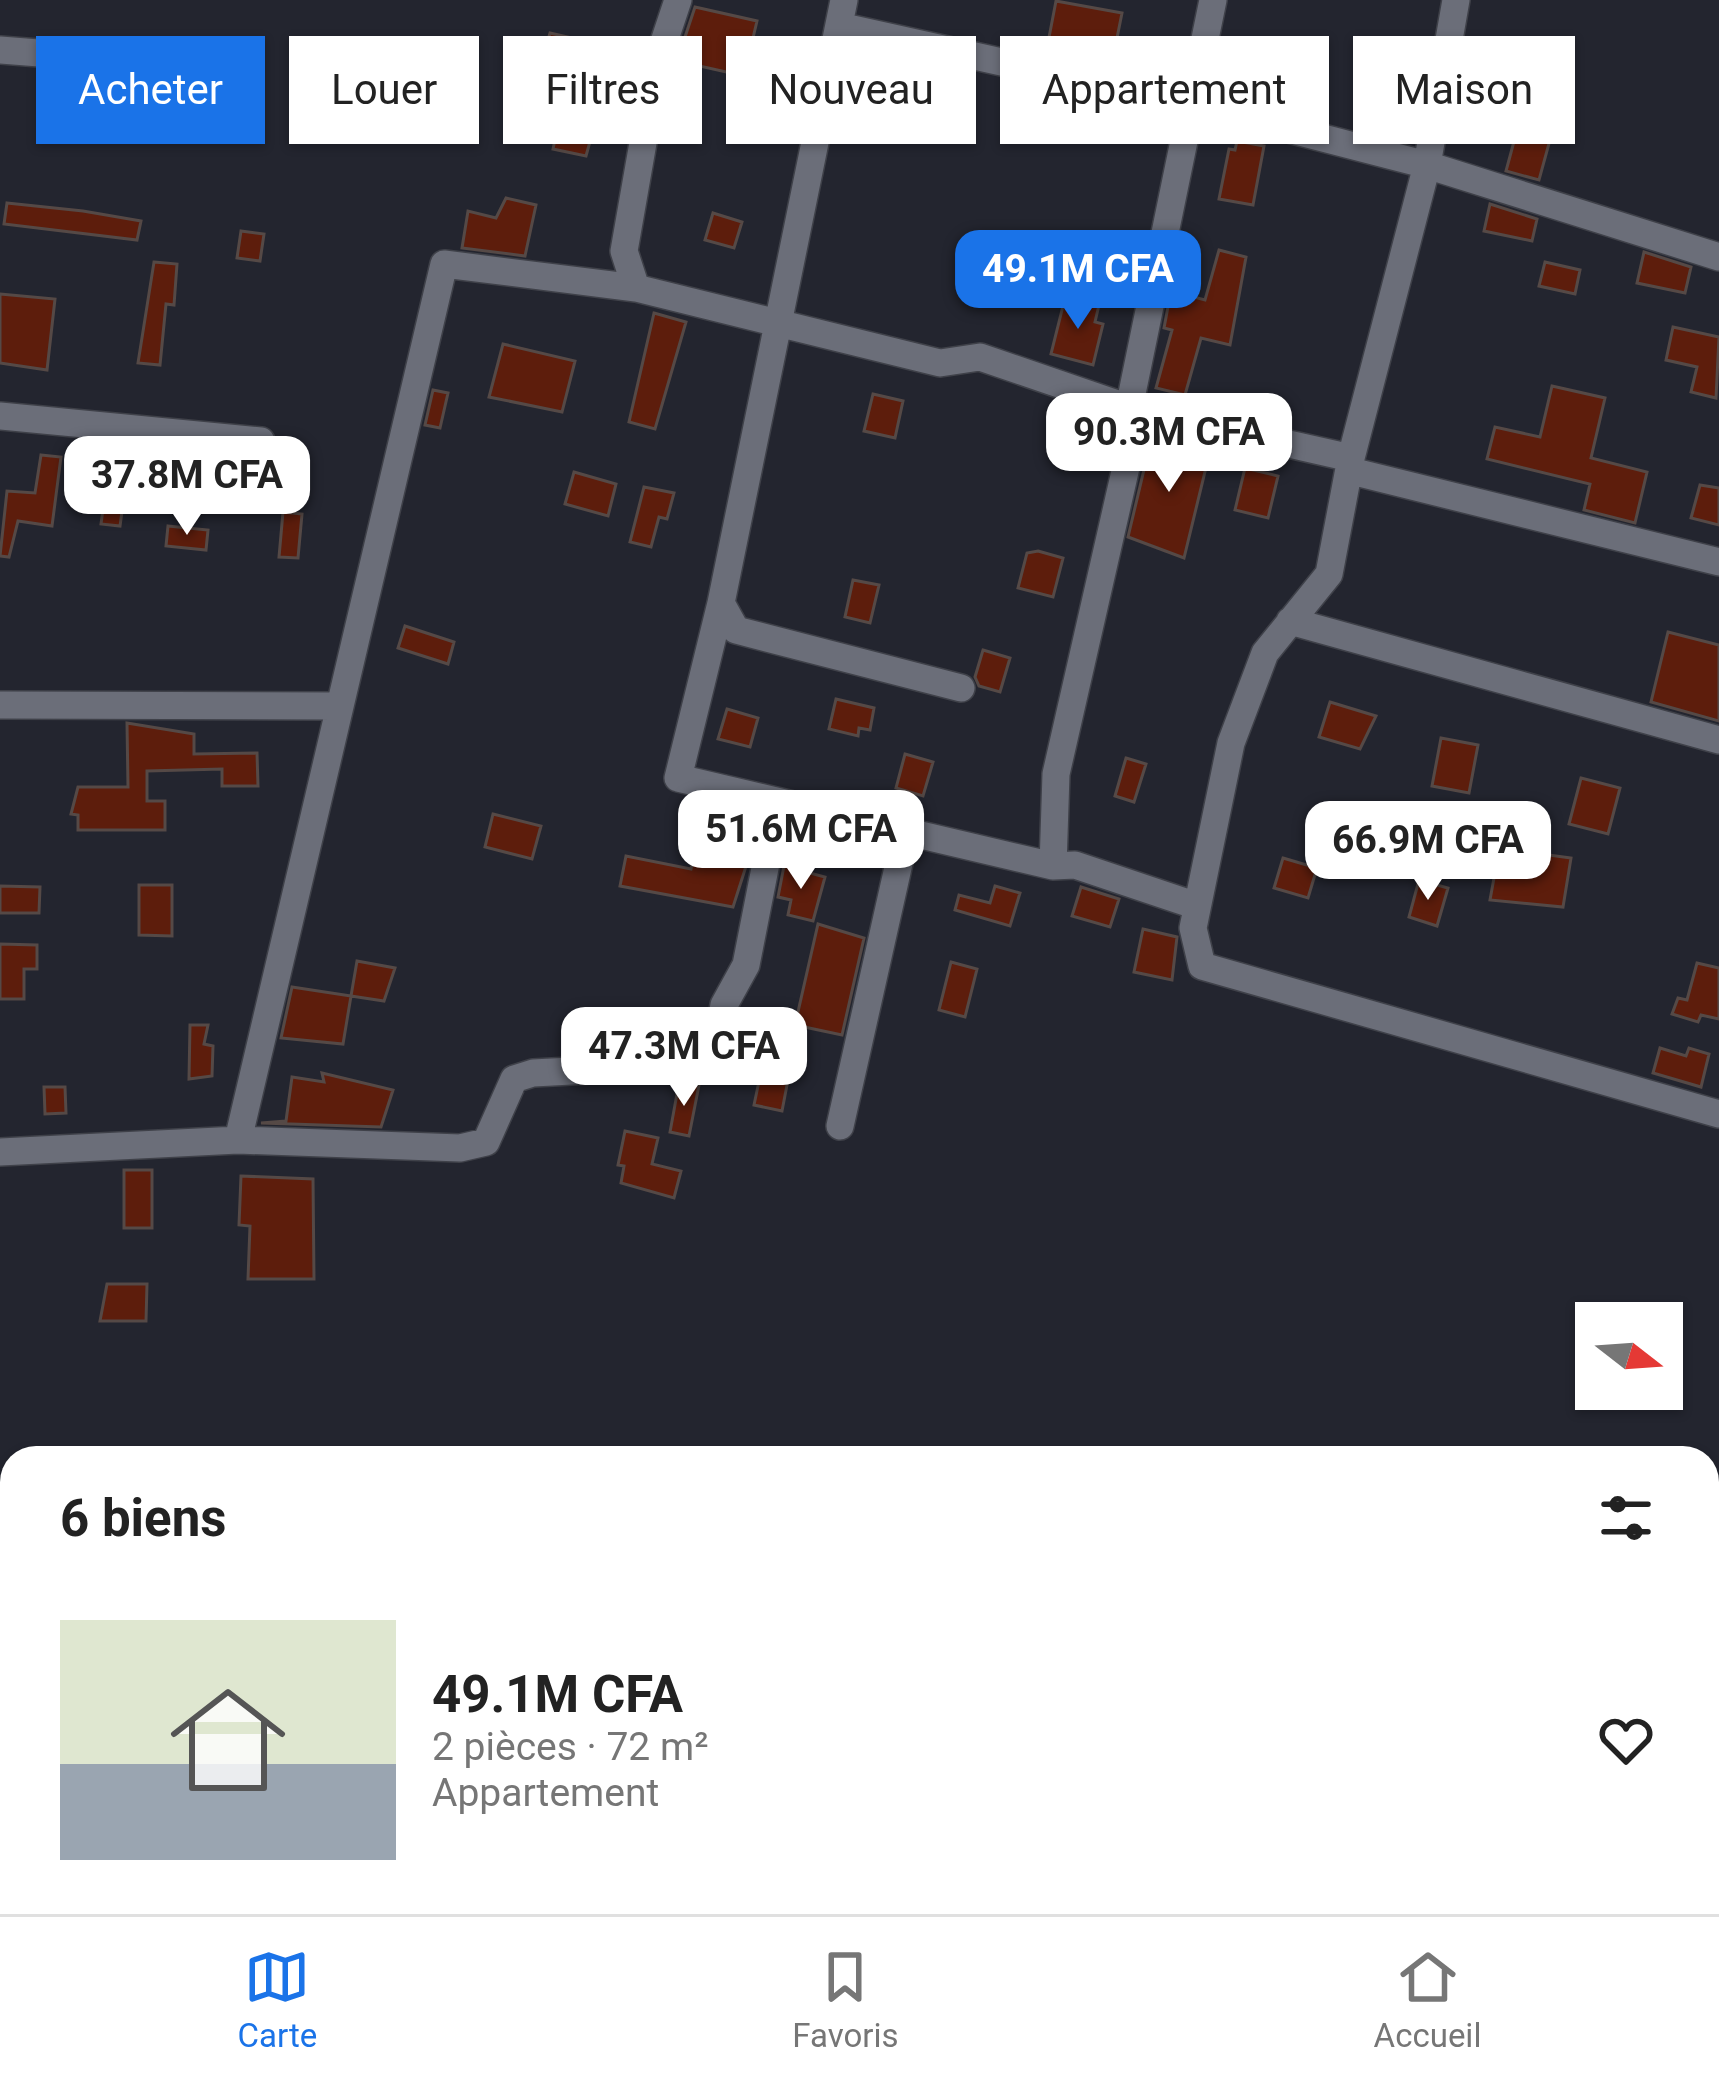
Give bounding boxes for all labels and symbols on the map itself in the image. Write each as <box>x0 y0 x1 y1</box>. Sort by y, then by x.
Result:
pin: 49.1M CFA <box>941 230 1215 332</box>
pin: 90.3M CFA <box>1032 393 1306 495</box>
pin: 37.8M CFA <box>50 436 324 538</box>
pin: 51.6M CFA <box>664 790 938 892</box>
pin: 66.9M CFA <box>1291 801 1565 903</box>
pin: 47.3M CFA <box>547 1007 821 1109</box>
north arrow <box>1575 1302 1683 1410</box>

